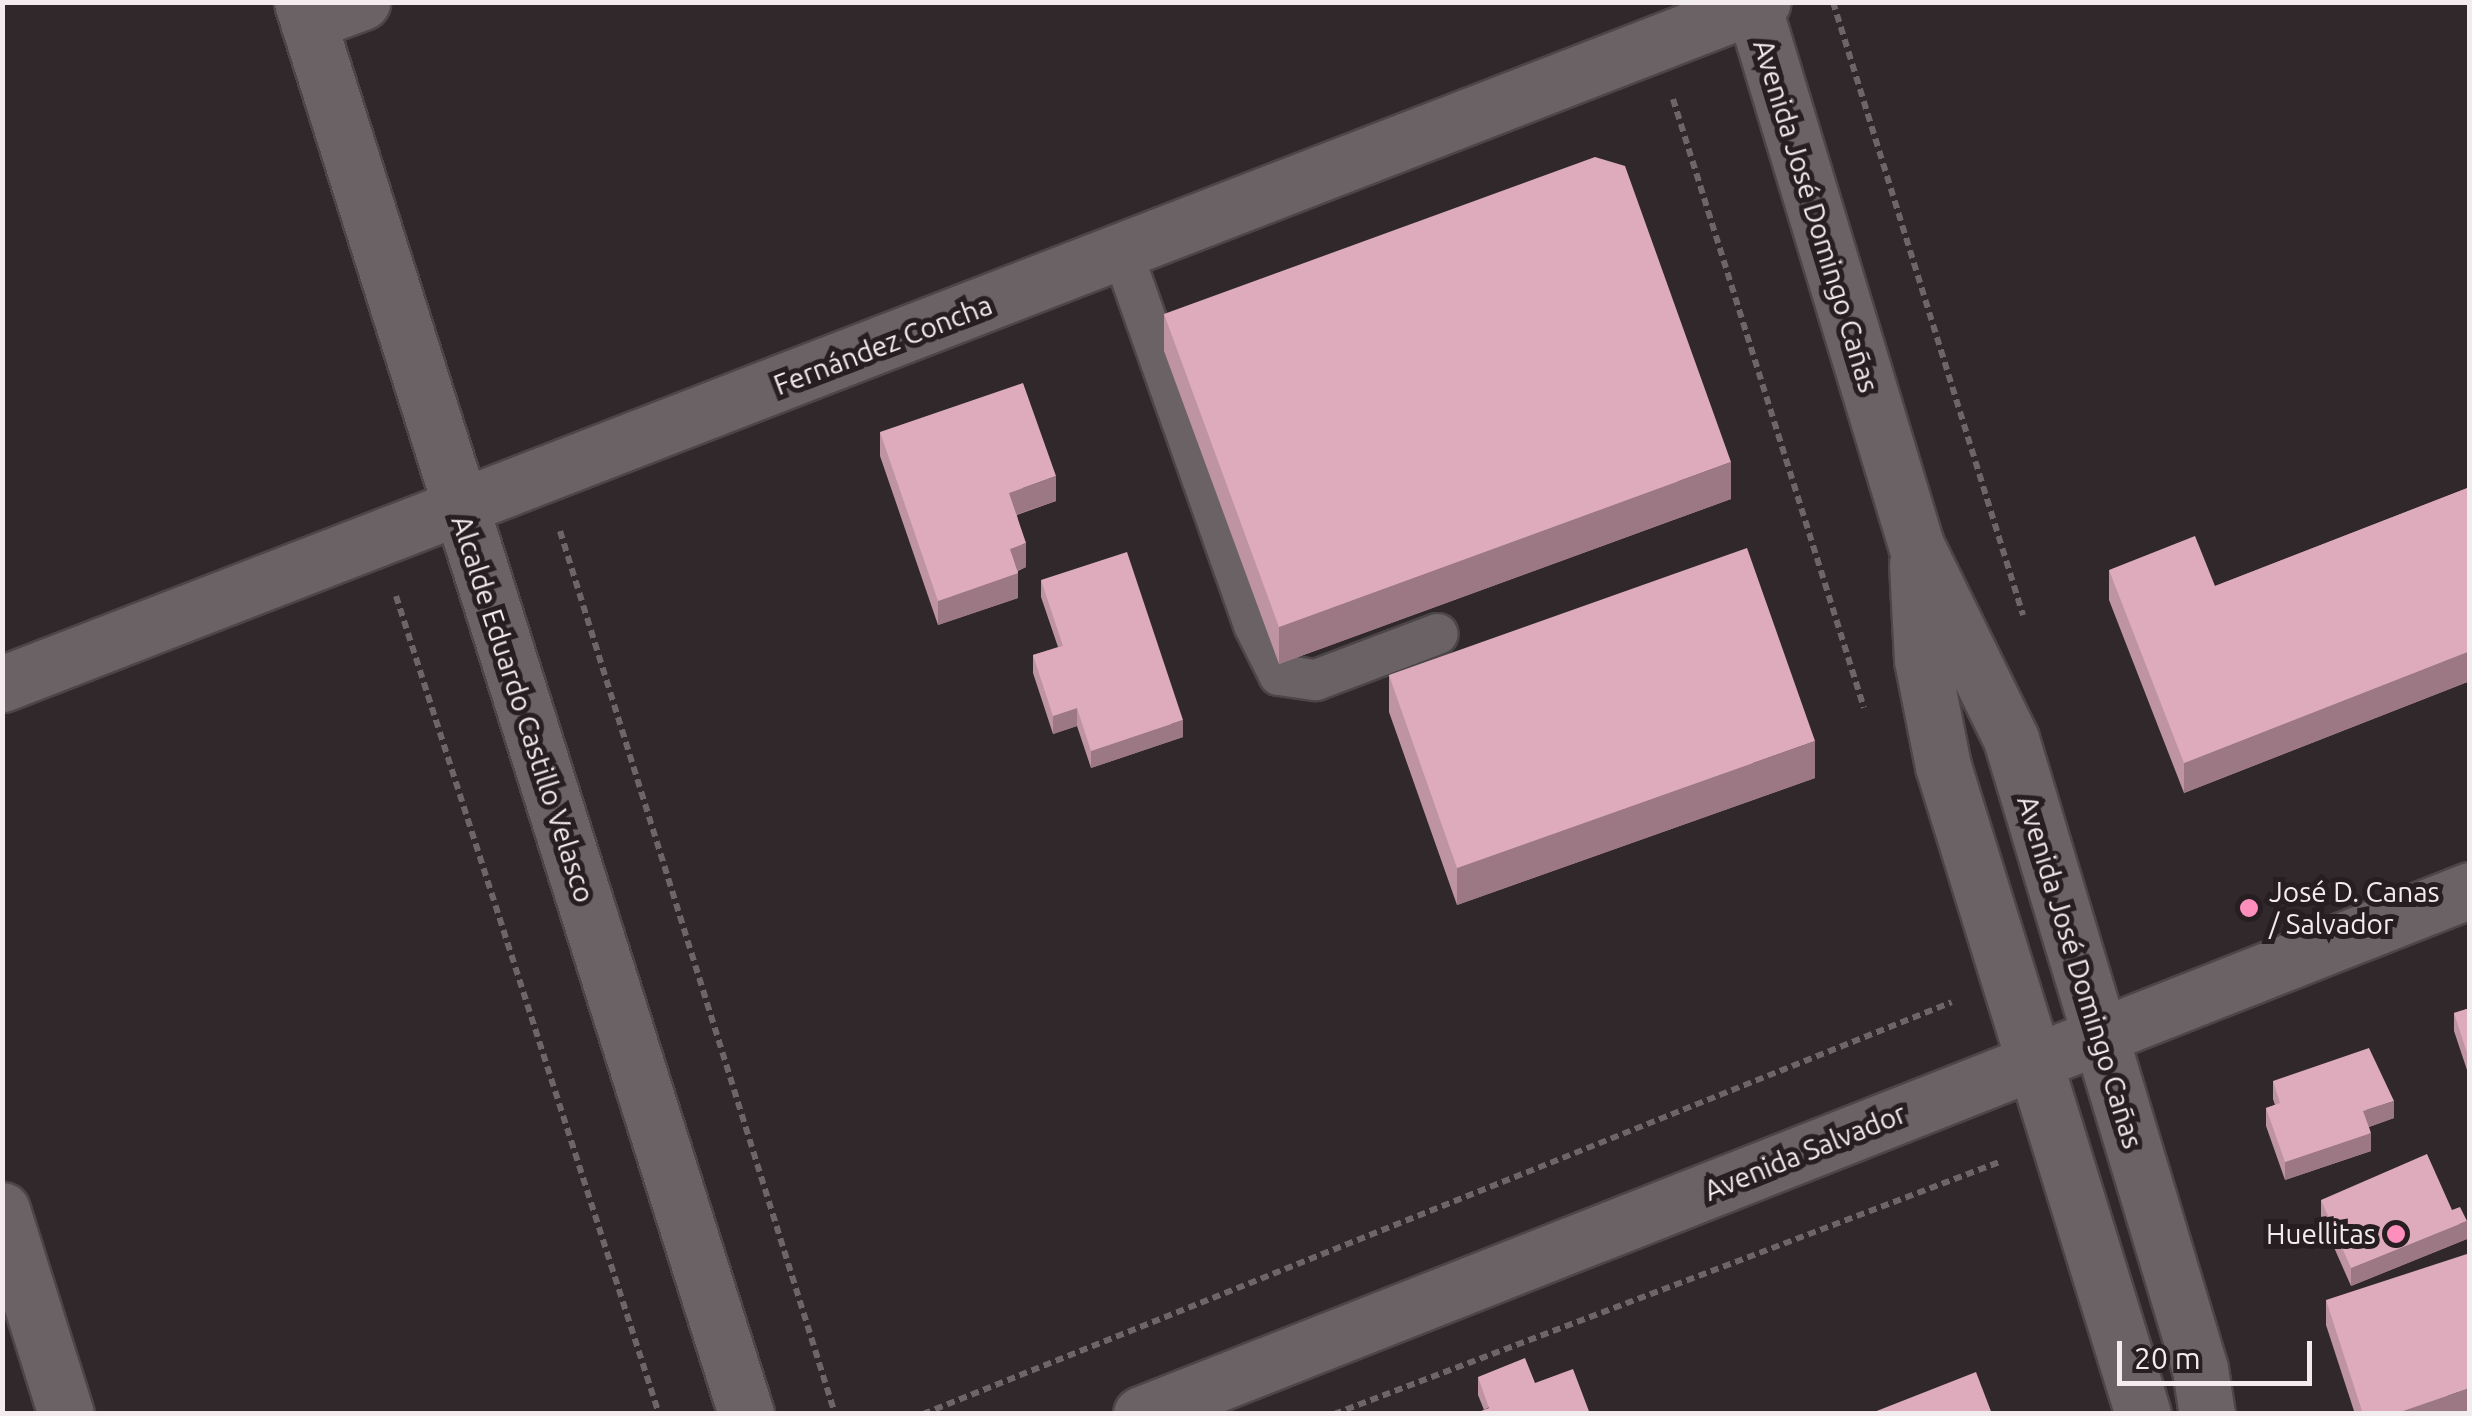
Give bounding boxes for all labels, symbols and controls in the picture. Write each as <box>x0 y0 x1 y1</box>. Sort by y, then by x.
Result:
street label: Avenida José Domingo Cañas <box>1746 36 1886 396</box>
street label: Fernández Concha <box>769 288 997 402</box>
street label: Alcalde Eduardo Castillo Velasco <box>444 511 602 907</box>
street label: Avenida José Domingo Cañas <box>2010 792 2150 1152</box>
place label: José D. Canas / Salvador <box>2269 875 2440 941</box>
marker: José D. Canas / Salvador <box>2238 897 2260 919</box>
street label: Avenida Salvador <box>1699 1096 1911 1208</box>
place label: Huellitas <box>2266 1217 2376 1251</box>
marker: Huellitas <box>2385 1223 2407 1245</box>
scale bar <box>2122 1321 2317 1383</box>
text: 20 m <box>2134 1341 2201 1375</box>

